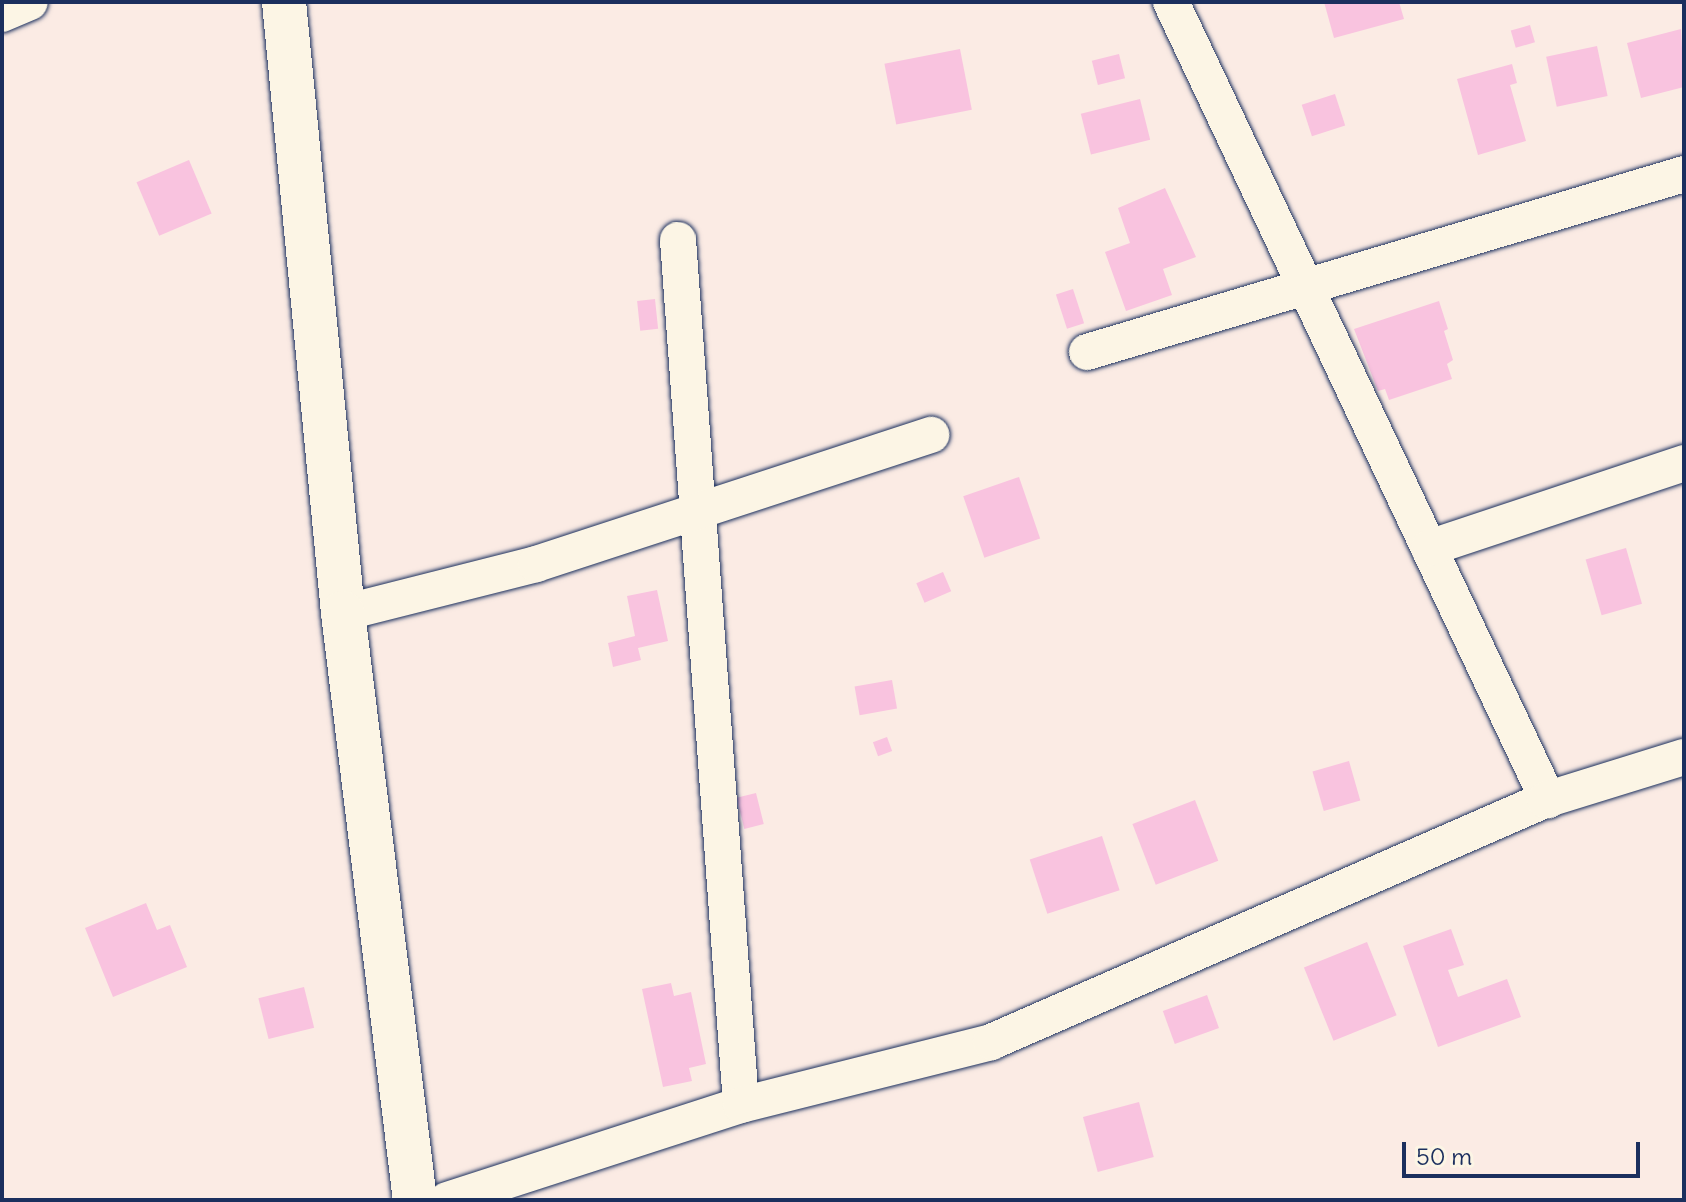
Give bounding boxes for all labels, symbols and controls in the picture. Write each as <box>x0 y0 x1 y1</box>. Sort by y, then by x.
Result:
scale bar <box>1406 1126 1644 1176</box>
text: 50 m <box>1416 1141 1472 1171</box>

